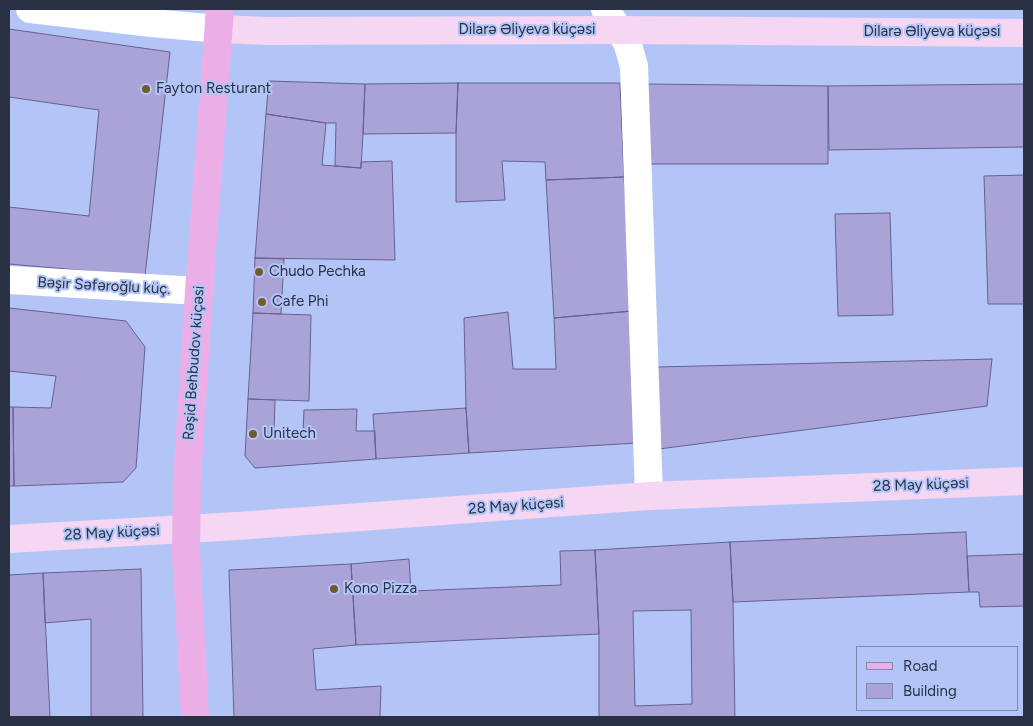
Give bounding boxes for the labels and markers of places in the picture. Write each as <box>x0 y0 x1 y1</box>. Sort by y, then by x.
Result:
place label: Fayton Resturant <box>156 80 271 98</box>
marker: Fayton Resturant <box>140 83 152 95</box>
place label: Chudo Pechka <box>269 263 366 281</box>
marker: Chudo Pechka <box>253 266 265 278</box>
place label: Cafe Phi <box>272 293 328 311</box>
marker: Cafe Phi <box>256 296 268 308</box>
place label: Unitech <box>263 425 316 443</box>
marker: Unitech <box>247 428 259 440</box>
place label: Kono Pizza <box>344 580 417 598</box>
marker: Kono Pizza <box>328 583 340 595</box>

